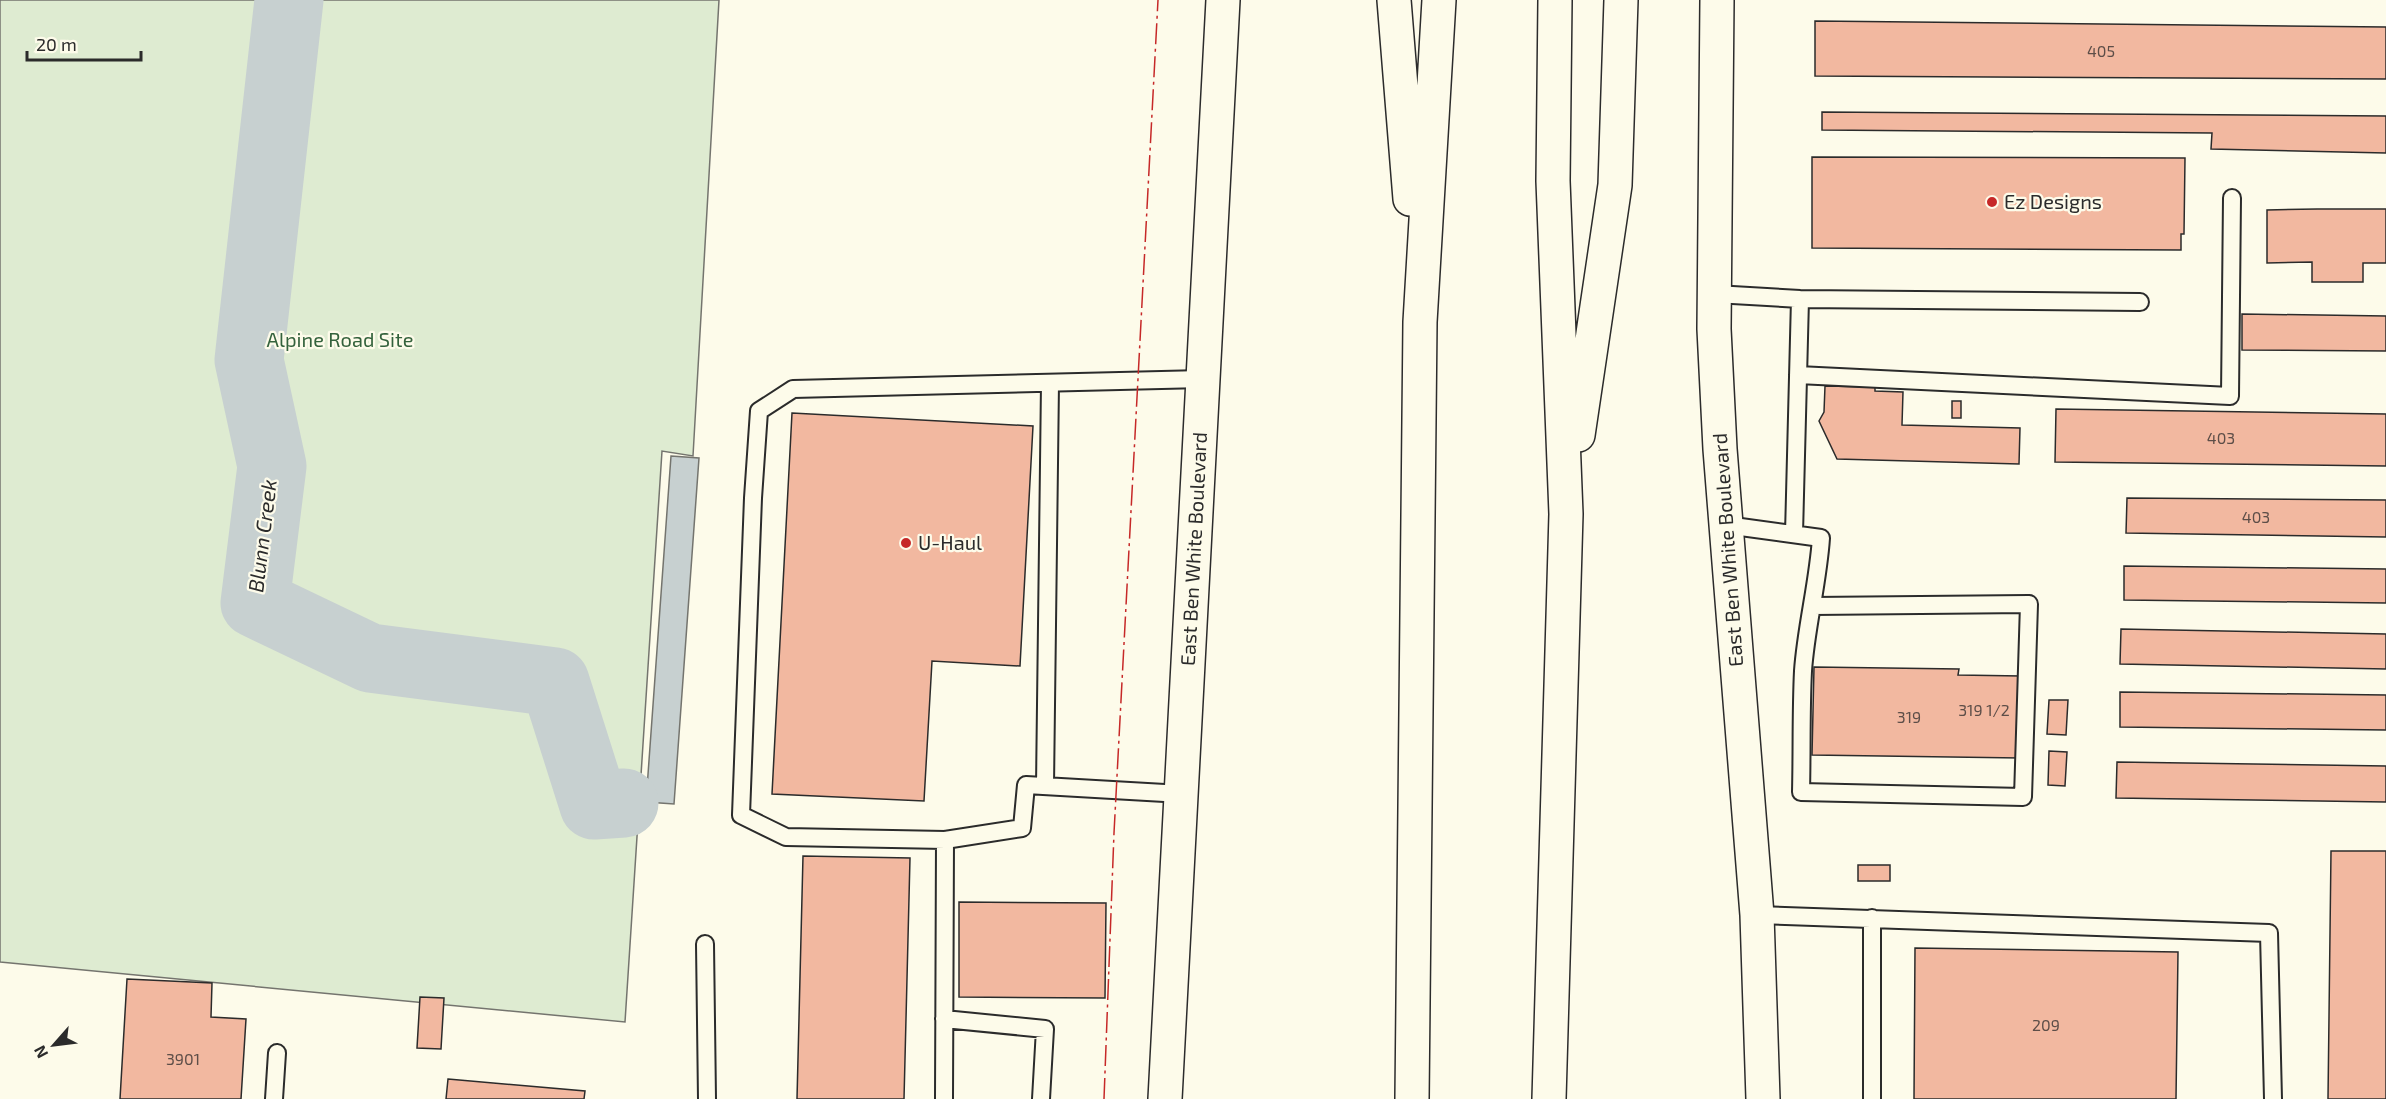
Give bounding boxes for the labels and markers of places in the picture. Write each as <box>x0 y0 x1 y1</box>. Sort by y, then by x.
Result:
place label: Ez Designs <box>2004 189 2102 213</box>
marker: Ez Designs <box>1985 195 1999 209</box>
place label: U-Haul <box>918 530 982 554</box>
marker: U-Haul <box>899 536 913 550</box>

